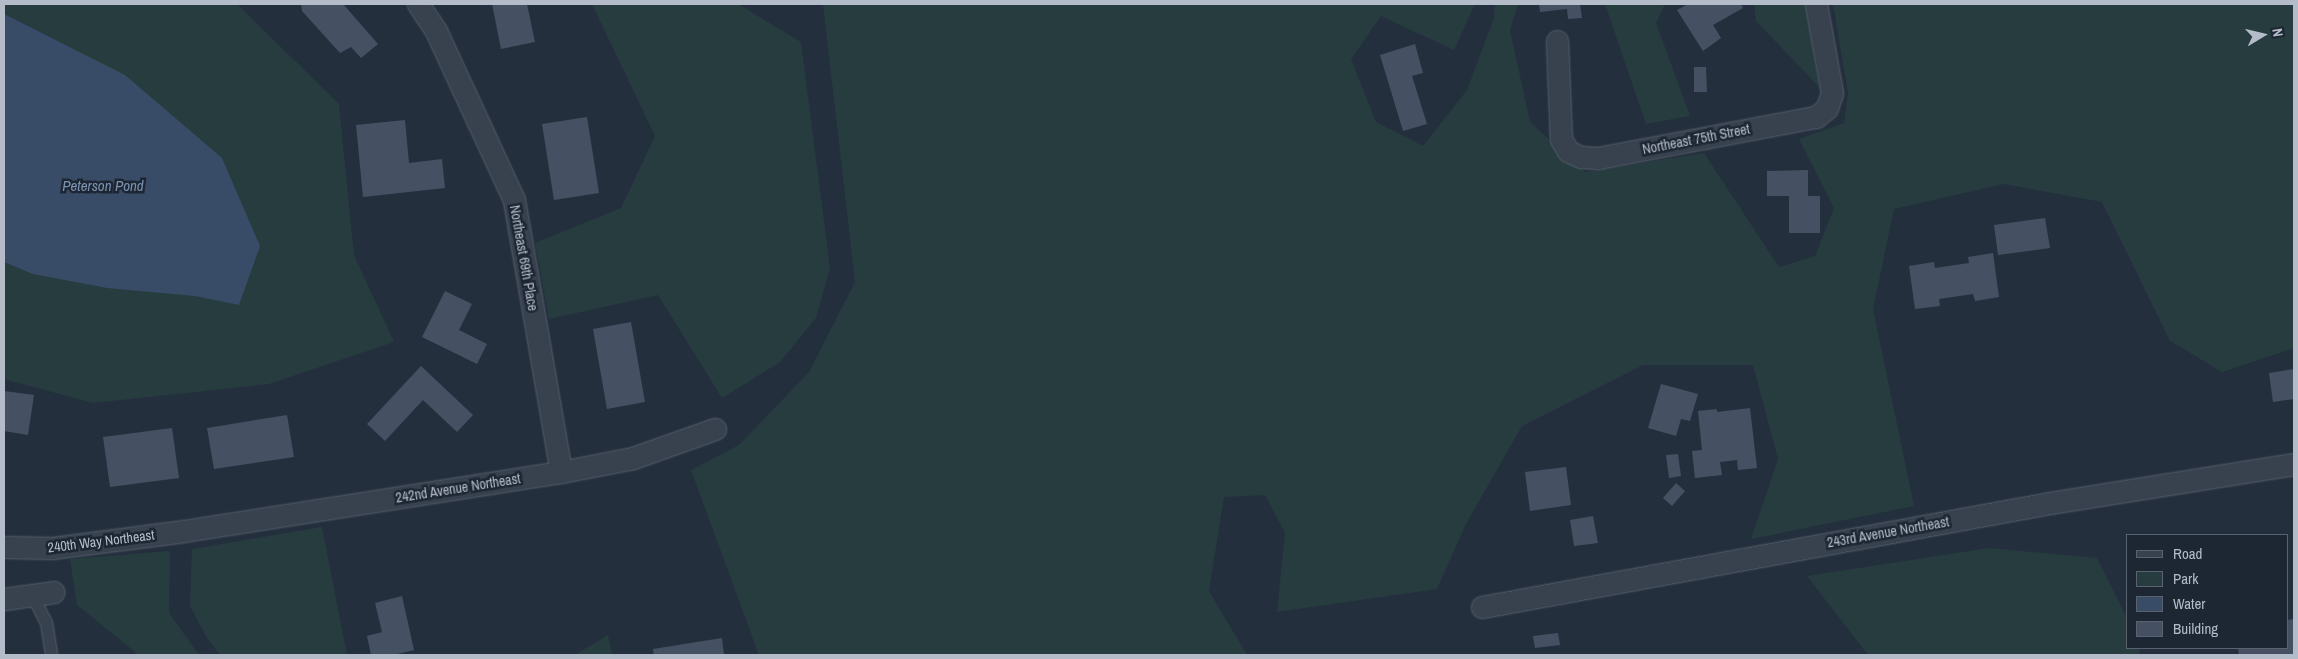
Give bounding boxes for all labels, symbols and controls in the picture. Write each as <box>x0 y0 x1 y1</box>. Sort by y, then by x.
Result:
north arrow <box>2238 10 2288 60</box>
text: N <box>2268 27 2287 38</box>
street label: Northeast 75th Street <box>1641 120 1751 158</box>
water label: Peterson Pond <box>62 177 144 195</box>
street label: Northeast 69th Place <box>506 204 542 312</box>
street label: 242nd Avenue Northeast <box>394 470 522 506</box>
street label: 243rd Avenue Northeast <box>1825 513 1951 551</box>
street label: 240th Way Northeast <box>47 526 155 556</box>
legend <box>2126 534 2288 649</box>
text: Road <box>2173 543 2202 564</box>
text: Park <box>2173 568 2198 589</box>
text: Water <box>2173 593 2205 614</box>
text: Building <box>2173 618 2218 639</box>

